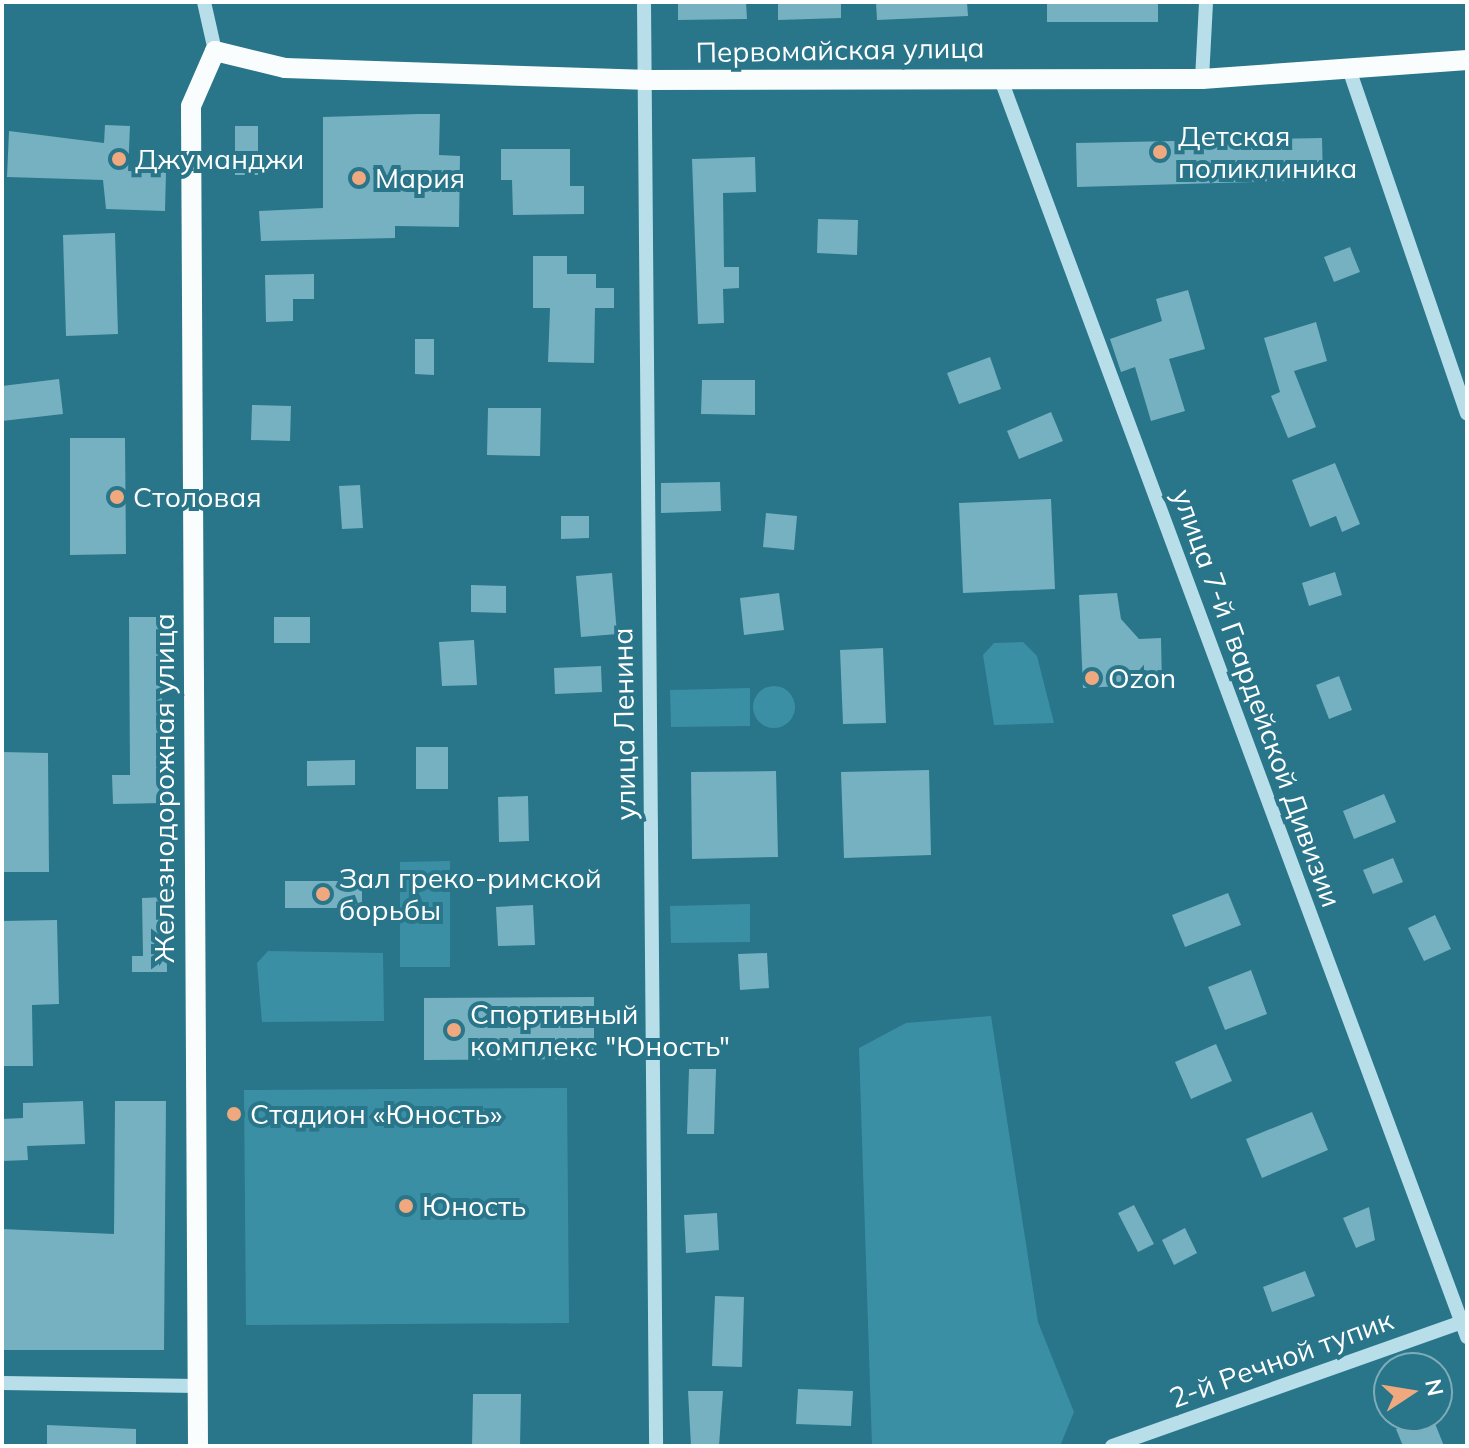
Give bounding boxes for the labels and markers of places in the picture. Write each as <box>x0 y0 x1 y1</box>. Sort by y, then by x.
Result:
place label: Детская поликлиника <box>1178 119 1357 185</box>
marker: Детская поликлиника <box>1149 141 1171 163</box>
place label: Джуманджи <box>135 142 304 176</box>
marker: Джуманджи <box>110 150 128 168</box>
place label: Мария <box>375 161 465 195</box>
marker: Мария <box>350 169 368 187</box>
place label: Столовая <box>133 480 262 514</box>
marker: Столовая <box>108 488 126 506</box>
place label: Ozon <box>1108 661 1176 695</box>
marker: Ozon <box>1083 669 1101 687</box>
place label: Зал греко-римской борьбы <box>339 861 602 927</box>
marker: Зал греко-римской борьбы <box>314 885 332 903</box>
place label: Спортивный комплекс "Юность" <box>470 997 730 1063</box>
marker: Спортивный комплекс "Юность" <box>445 1021 463 1039</box>
place label: Стадион «Юность» <box>250 1097 502 1131</box>
marker: Стадион «Юность» <box>225 1105 243 1123</box>
place label: Юность <box>422 1189 526 1223</box>
marker: Юность <box>397 1197 415 1215</box>

